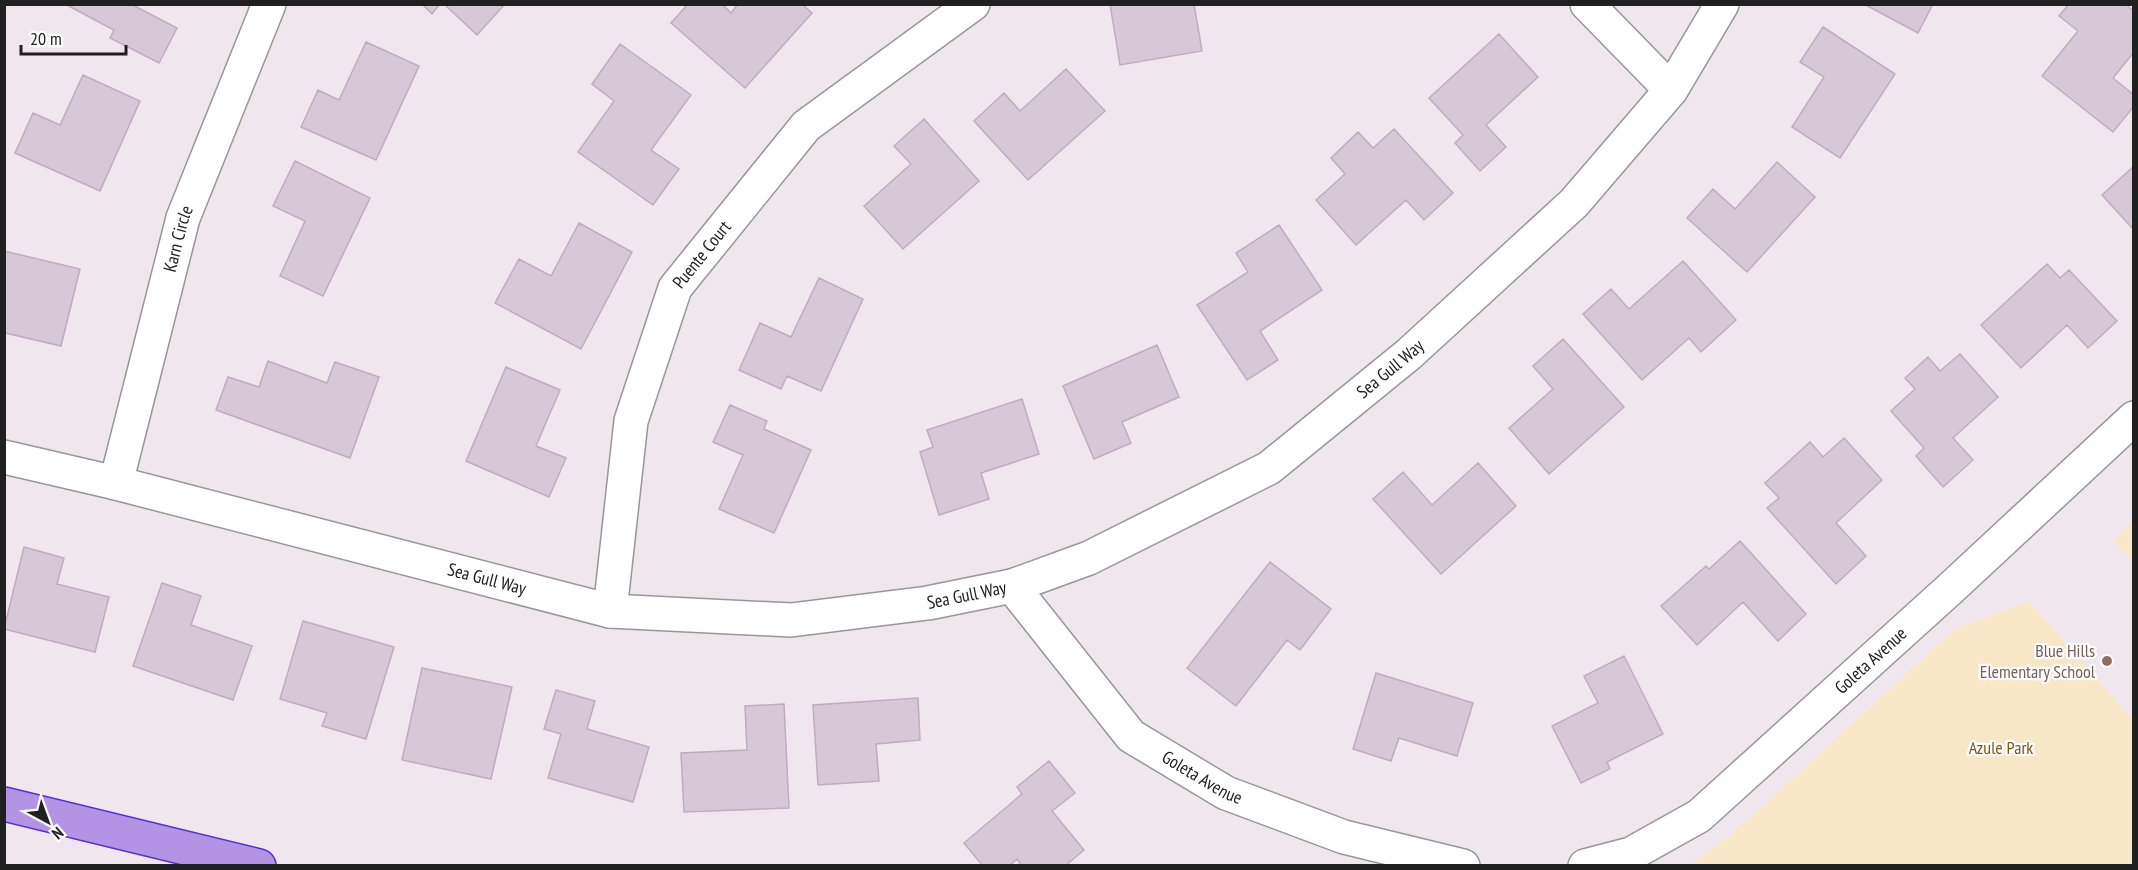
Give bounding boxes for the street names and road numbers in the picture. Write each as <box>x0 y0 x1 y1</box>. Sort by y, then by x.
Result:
street label: Karn Circle <box>158 202 198 274</box>
street label: Puente Court <box>667 216 736 293</box>
street label: Sea Gull Way <box>1352 334 1428 403</box>
street label: Sea Gull Way <box>445 557 529 600</box>
street label: Sea Gull Way <box>925 575 1008 614</box>
street label: Goleta Avenue <box>1830 622 1911 699</box>
street label: Goleta Avenue <box>1158 745 1246 809</box>

